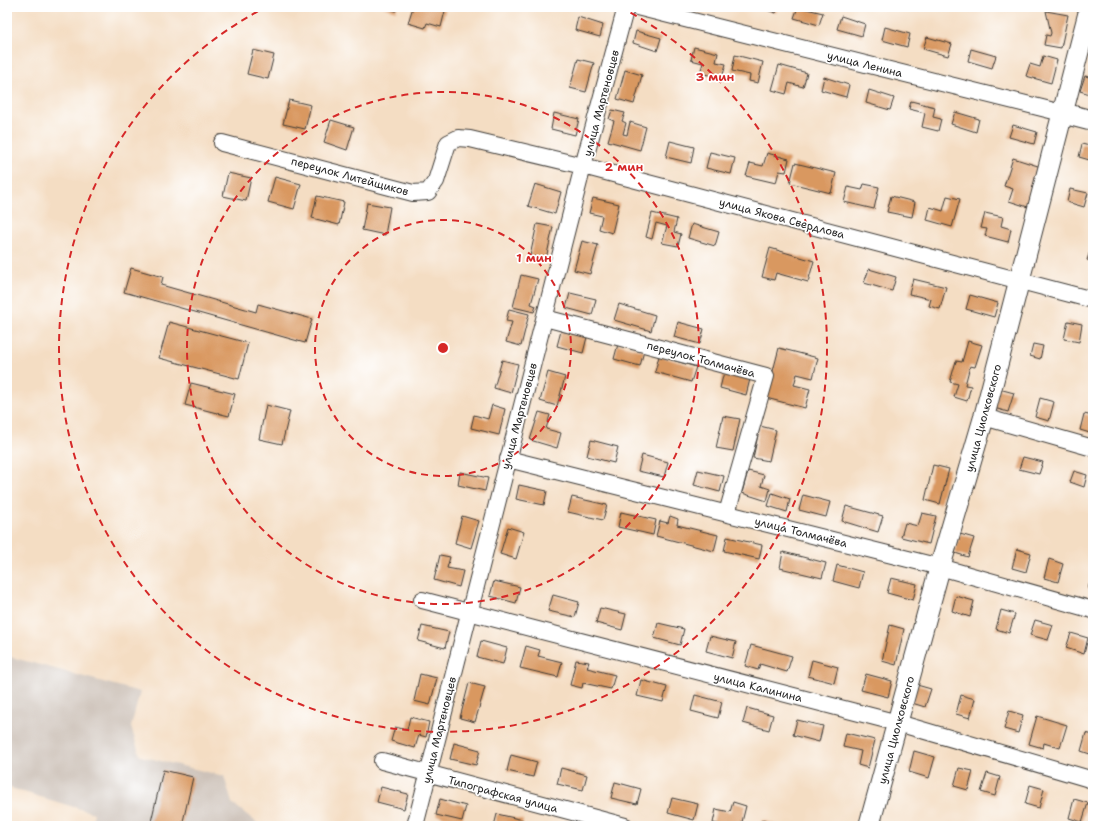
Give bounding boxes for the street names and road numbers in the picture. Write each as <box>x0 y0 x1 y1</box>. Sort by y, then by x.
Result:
street label: улица Мартеновцев <box>580 48 623 158</box>
street label: улица Ленина <box>826 48 904 81</box>
street label: переулок Литейщиков <box>290 154 410 199</box>
street label: улица Якова Свердлова <box>717 195 846 242</box>
street label: переулок Толмачёва <box>645 338 757 381</box>
street label: улица Мартеновцев <box>498 361 541 471</box>
street label: улица Циолковского <box>962 362 1005 474</box>
street label: улица Толмачёва <box>753 514 849 551</box>
street label: улица Калинина <box>712 669 804 706</box>
street label: улица Циолковского <box>875 674 918 786</box>
street label: улица Мартеновцев <box>419 675 460 785</box>
street label: Типографская улица <box>446 773 560 816</box>

